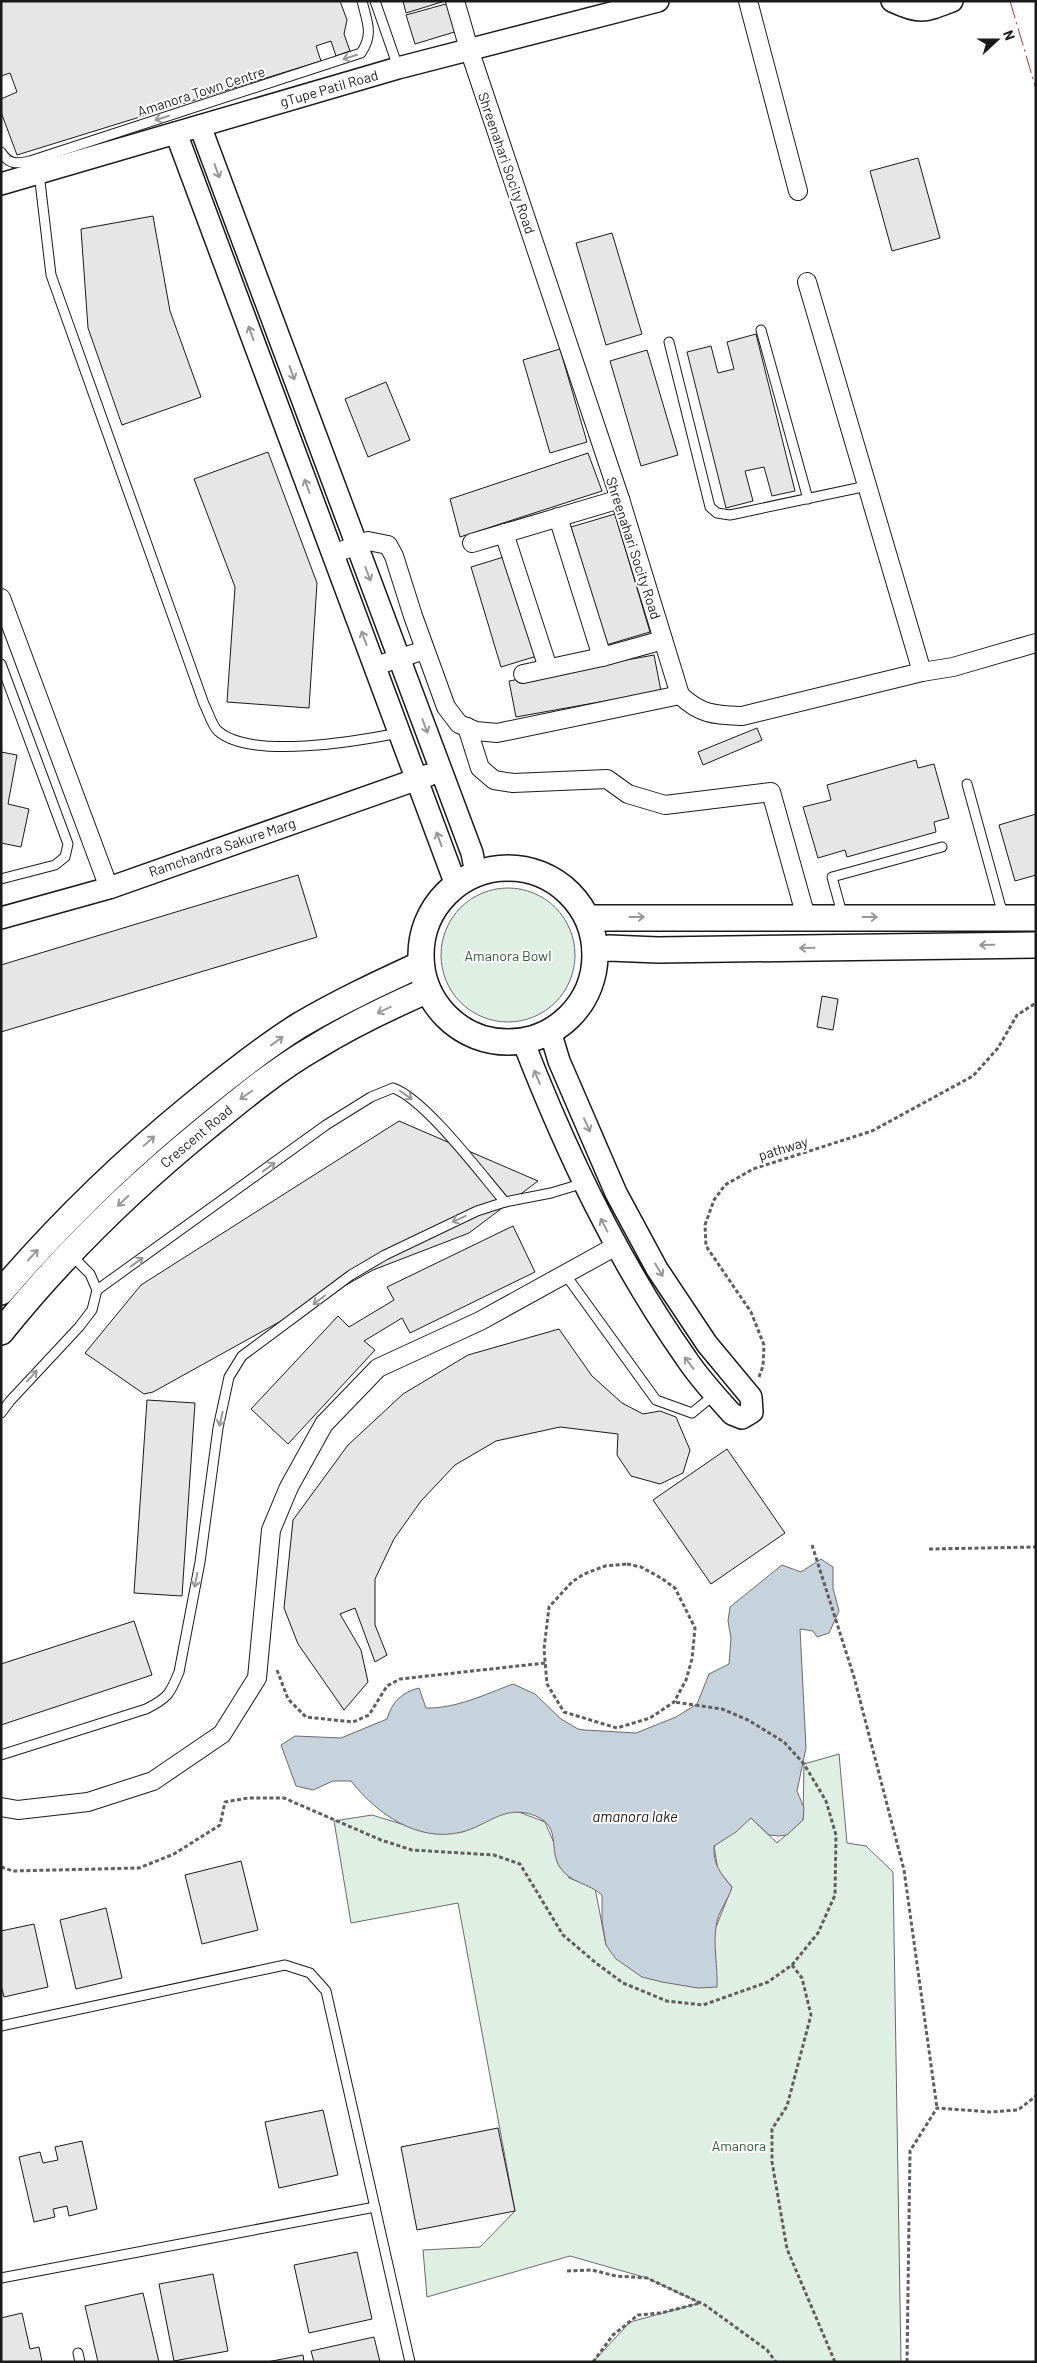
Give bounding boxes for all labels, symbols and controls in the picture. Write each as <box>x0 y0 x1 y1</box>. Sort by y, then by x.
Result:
north arrow <box>972 15 1022 65</box>
text: N <box>1000 28 1019 43</box>
one-way arrow <box>343 52 359 62</box>
street label: Amanora Town Centre <box>135 62 267 120</box>
street label: gTupe Patil Road <box>278 66 380 110</box>
street label: Shreenahari Socity Road <box>475 90 539 236</box>
one-way arrow <box>155 113 171 123</box>
one-way arrow <box>213 163 222 179</box>
one-way arrow <box>245 326 254 341</box>
one-way arrow <box>288 365 297 380</box>
street label: Shreenahari Socity Road <box>603 475 665 621</box>
one-way arrow <box>302 478 311 494</box>
one-way arrow <box>364 567 373 582</box>
one-way arrow <box>359 631 368 646</box>
one-way arrow <box>421 718 430 734</box>
street label: Ramchandra Sakure Marg <box>146 814 298 880</box>
one-way arrow <box>434 832 443 848</box>
one-way arrow <box>628 912 645 922</box>
one-way arrow <box>861 912 877 922</box>
one-way arrow <box>979 940 996 950</box>
one-way arrow <box>799 943 816 953</box>
park label: Amanora Bowl <box>465 947 551 964</box>
one-way arrow <box>377 1005 392 1015</box>
one-way arrow <box>270 1036 284 1046</box>
one-way arrow <box>532 1070 542 1085</box>
one-way arrow <box>239 1090 253 1100</box>
one-way arrow <box>399 1090 413 1100</box>
street label: Crescent Road <box>157 1101 235 1171</box>
one-way arrow <box>582 1117 592 1132</box>
street label: pathway <box>756 1132 810 1164</box>
one-way arrow <box>143 1136 156 1147</box>
one-way arrow <box>262 1162 276 1172</box>
one-way arrow <box>117 1195 129 1207</box>
one-way arrow <box>452 1215 467 1224</box>
one-way arrow <box>599 1217 609 1232</box>
one-way arrow <box>27 1249 39 1261</box>
one-way arrow <box>130 1257 144 1267</box>
one-way arrow <box>654 1263 664 1277</box>
one-way arrow <box>313 1294 326 1305</box>
one-way arrow <box>684 1357 695 1370</box>
one-way arrow <box>26 1369 38 1382</box>
one-way arrow <box>216 1410 225 1426</box>
one-way arrow <box>191 1571 201 1587</box>
water label: amanora lake <box>592 1807 678 1825</box>
park label: Amanora <box>712 2137 766 2154</box>

